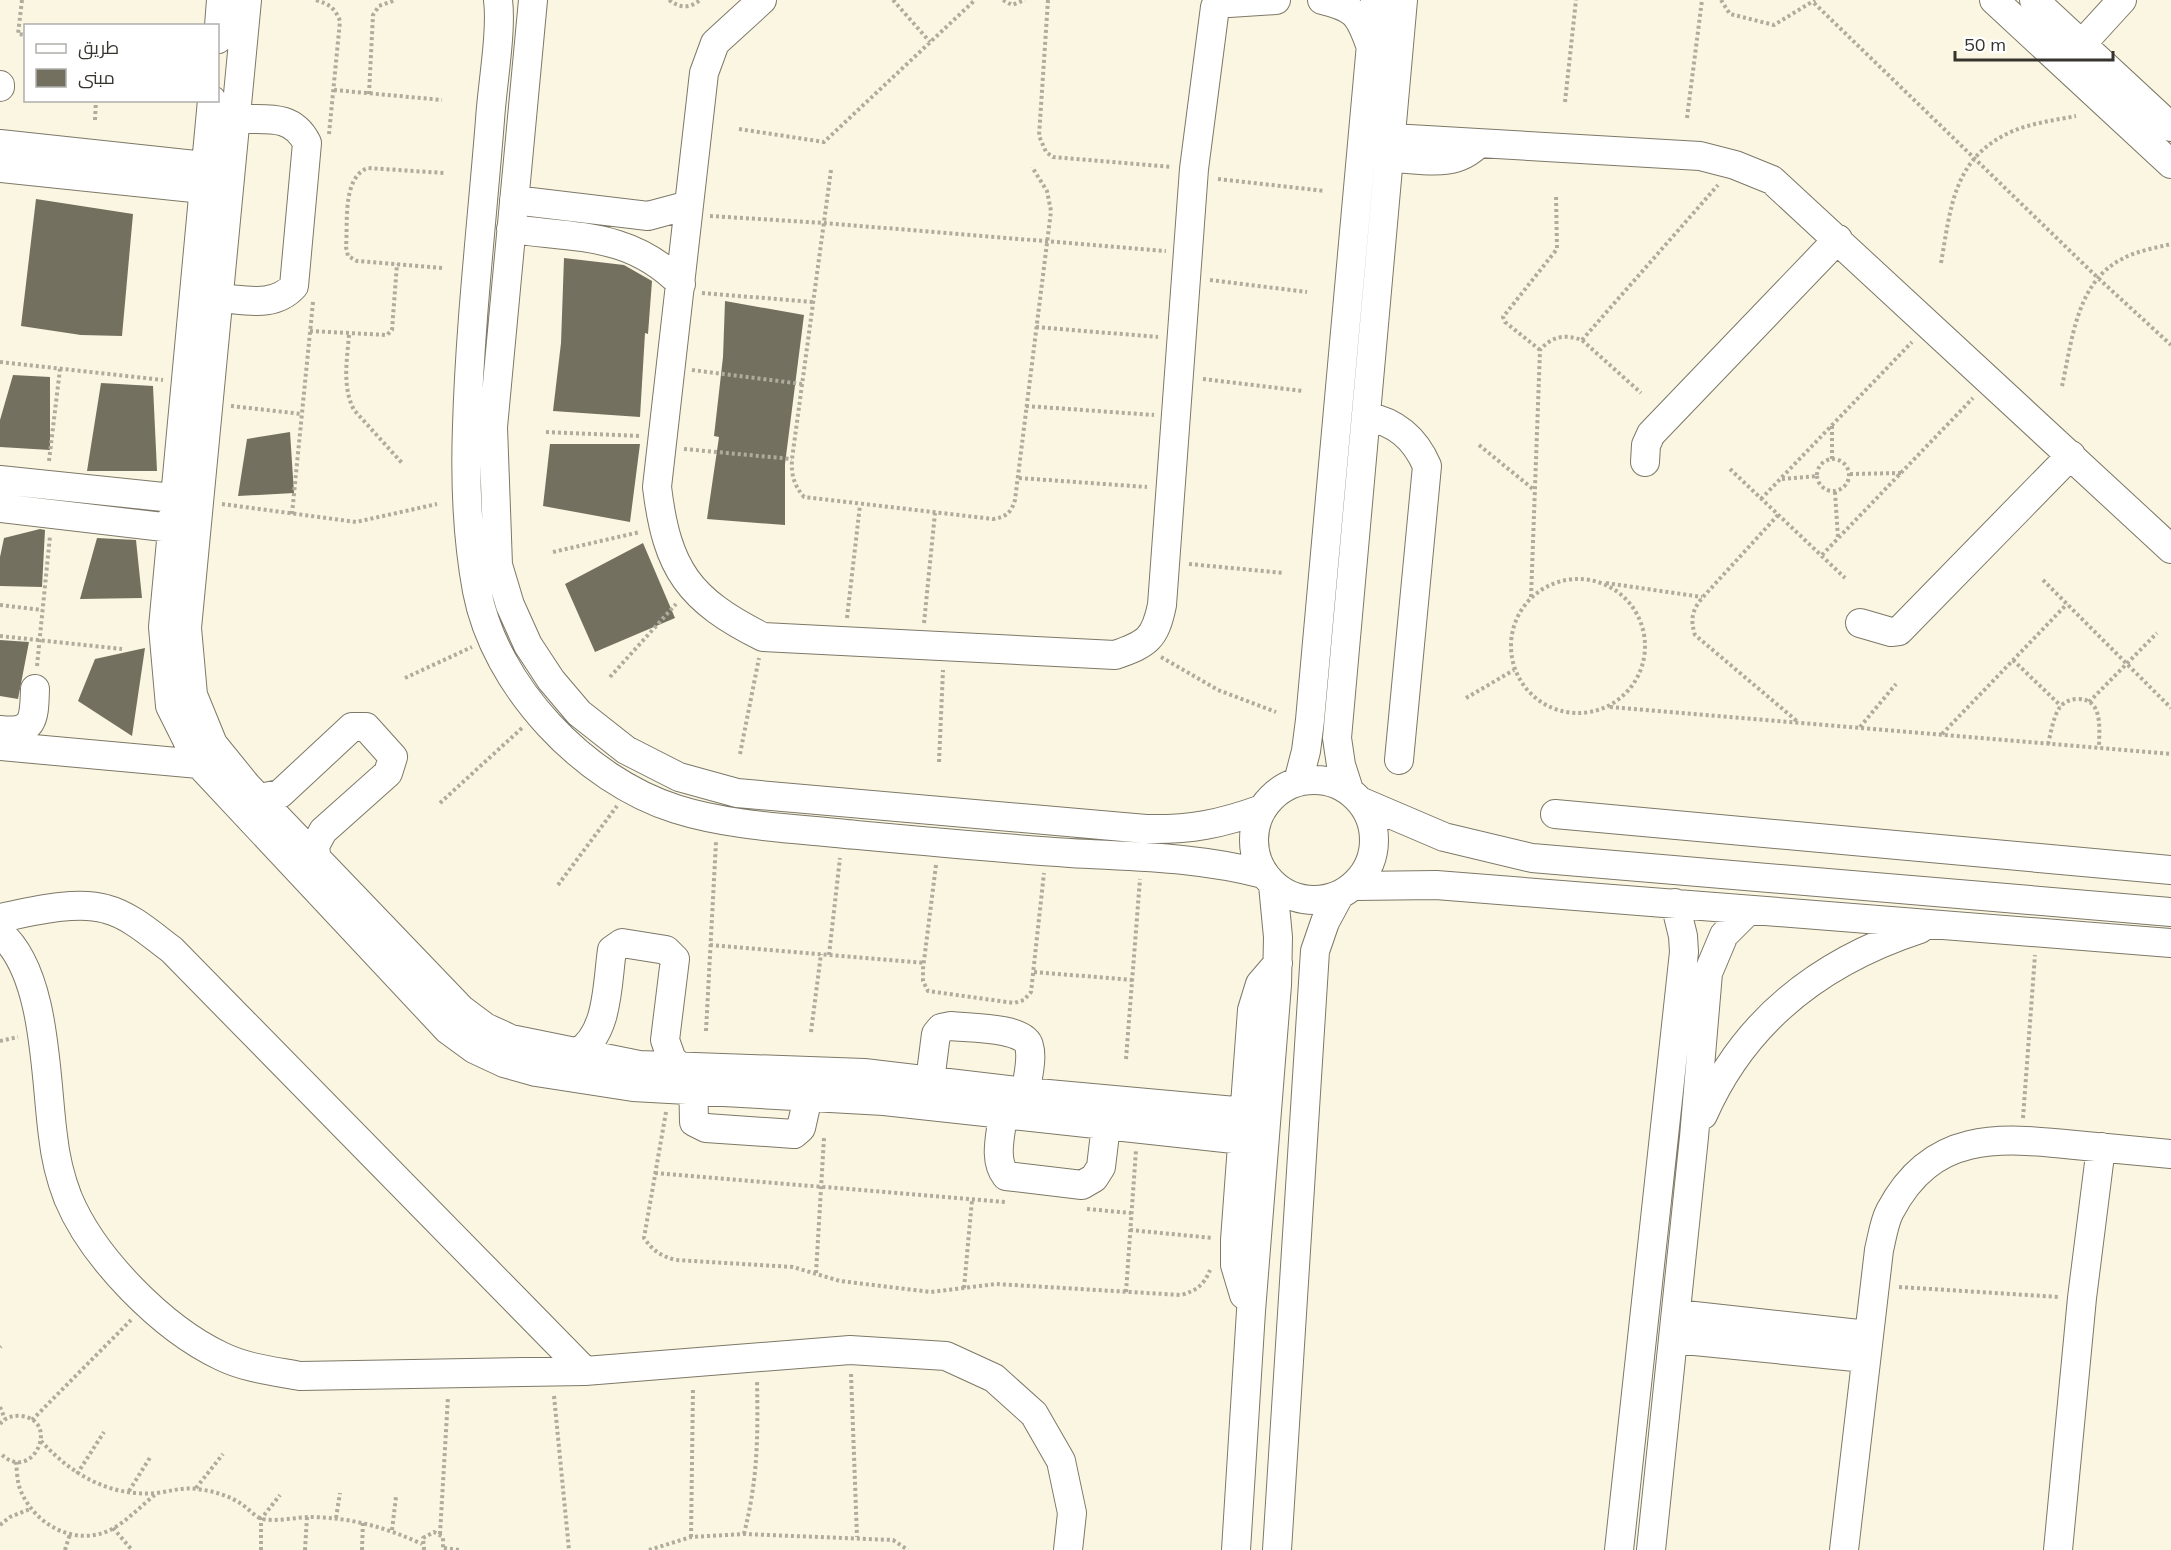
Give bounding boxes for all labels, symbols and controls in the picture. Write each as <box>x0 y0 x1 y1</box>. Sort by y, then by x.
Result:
legend <box>24 24 219 102</box>
scale bar <box>1955 24 2112 62</box>
text: 50 m <box>1964 33 2006 56</box>
text: طريق <box>78 36 119 60</box>
text: مبنى <box>78 66 115 89</box>

